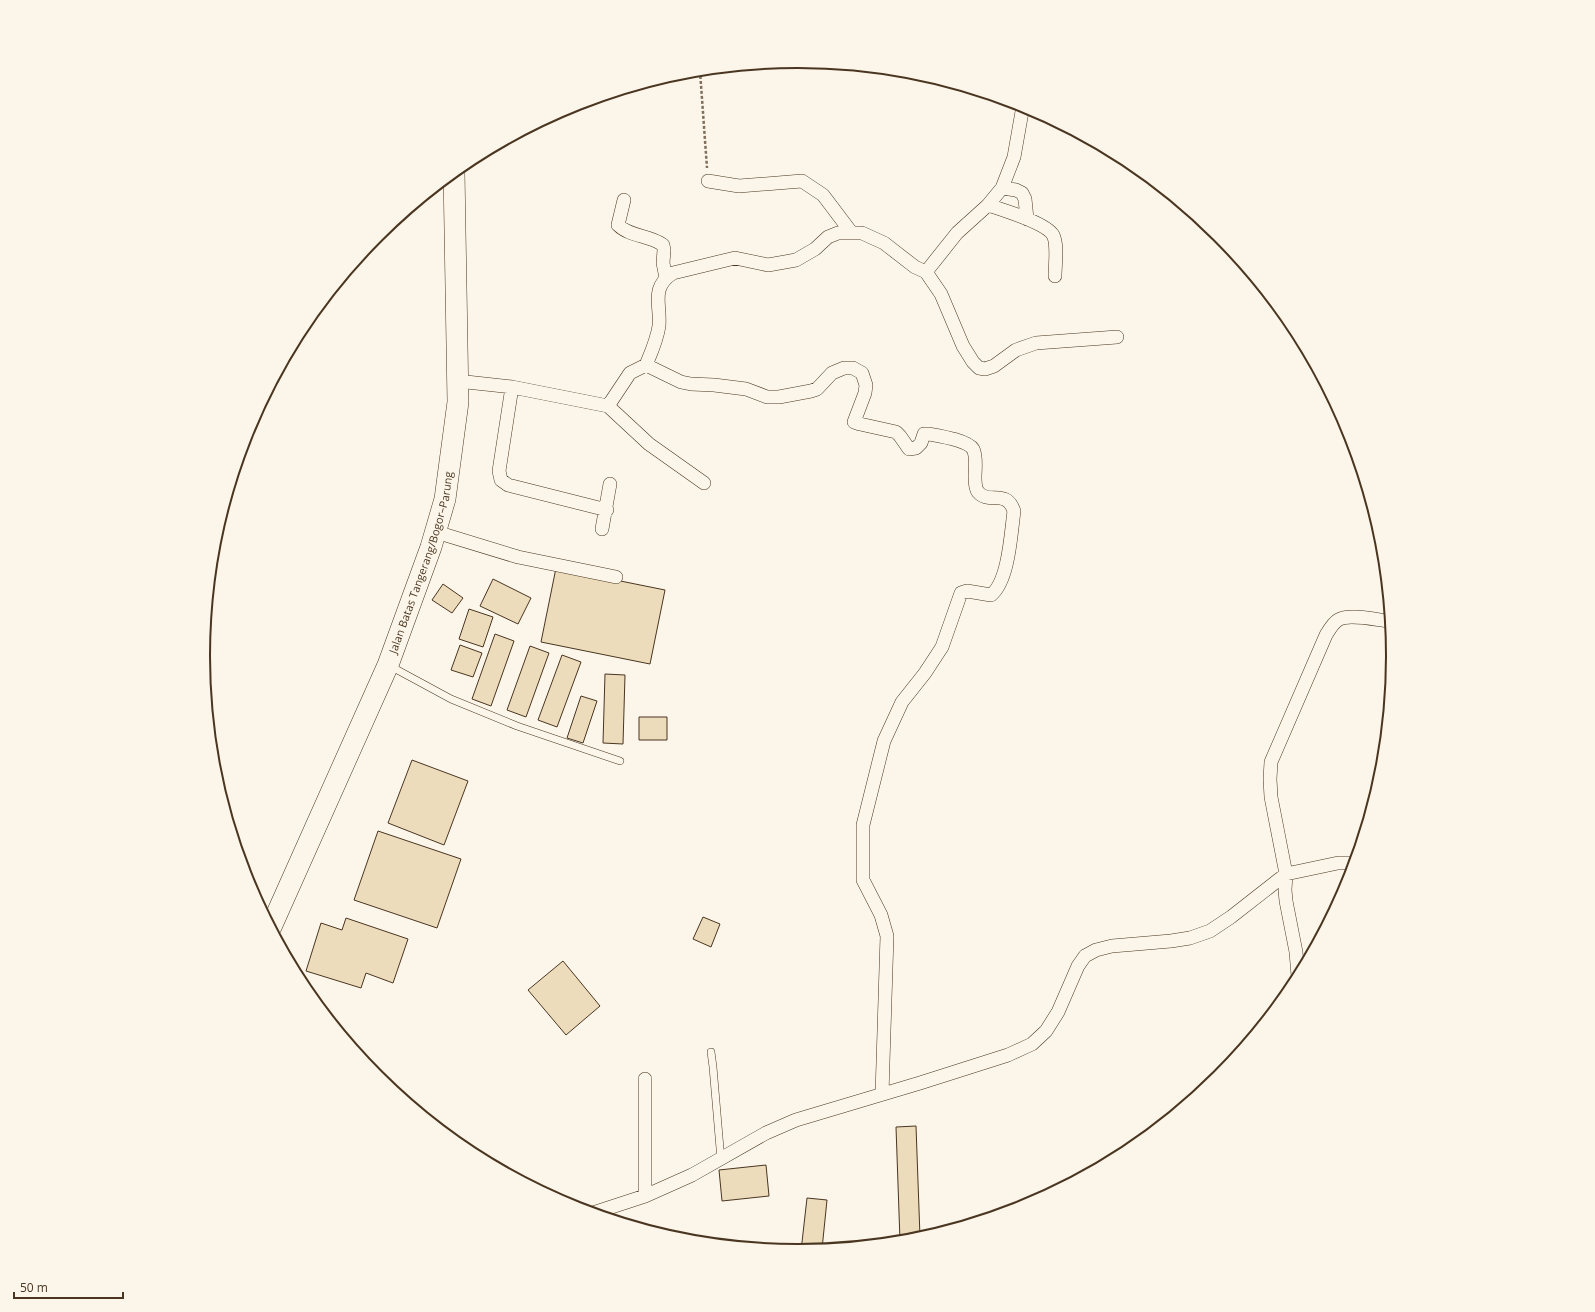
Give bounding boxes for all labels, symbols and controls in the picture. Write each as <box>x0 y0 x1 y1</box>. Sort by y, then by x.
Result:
street label: Jalan Batas Tangerang/Bogor–Parung <box>385 470 456 656</box>
scale bar <box>14 1274 123 1300</box>
text: 50 m <box>20 1279 48 1296</box>

